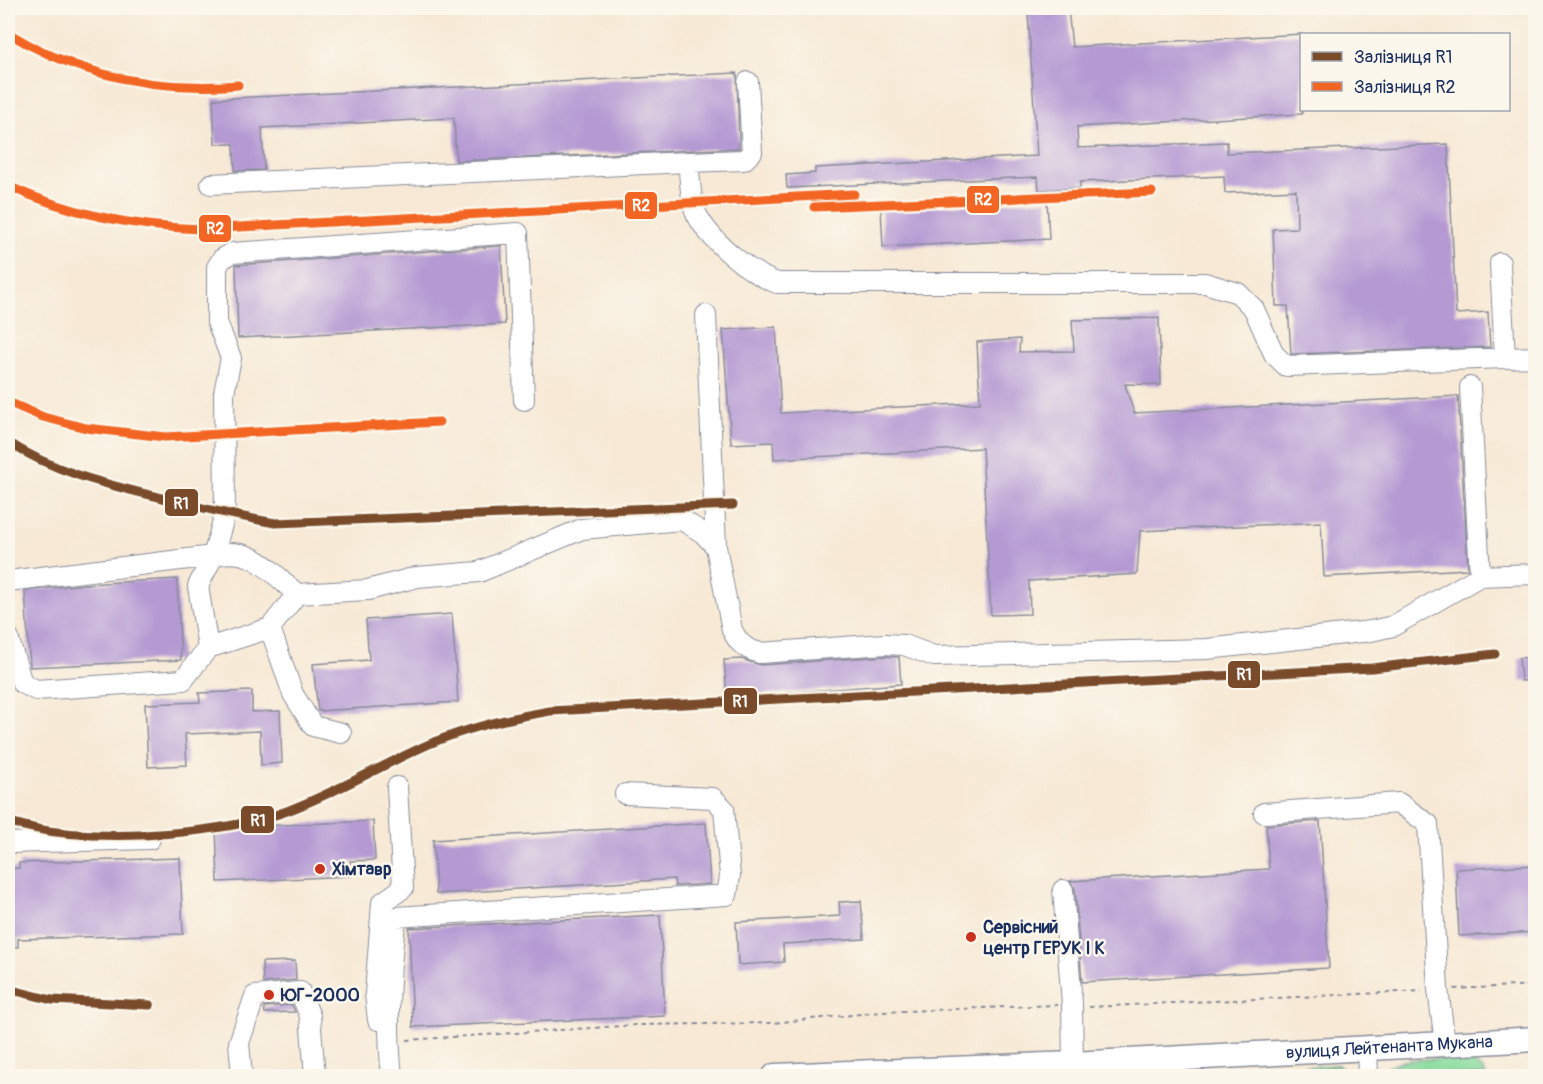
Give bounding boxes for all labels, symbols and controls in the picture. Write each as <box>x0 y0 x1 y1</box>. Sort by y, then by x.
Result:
legend <box>1300 33 1510 111</box>
text: Залізниця R1 <box>1354 46 1453 69</box>
text: Залізниця R2 <box>1354 76 1456 99</box>
line badge: R2 <box>966 185 1000 214</box>
text: R2 <box>974 190 992 210</box>
line badge: R2 <box>624 191 658 220</box>
text: R2 <box>632 196 650 216</box>
line badge: R2 <box>198 214 232 243</box>
text: R2 <box>206 219 224 239</box>
line badge: R1 <box>164 488 199 517</box>
text: R1 <box>173 494 189 514</box>
line badge: R1 <box>1227 660 1261 689</box>
text: R1 <box>1236 665 1252 685</box>
line badge: R1 <box>723 687 758 715</box>
text: R1 <box>732 692 748 712</box>
line badge: R1 <box>240 805 275 834</box>
text: R1 <box>250 811 266 831</box>
place label: Хімтавр <box>332 858 392 881</box>
marker: Хімтавр <box>313 862 327 876</box>
place label: Сервісний центр ГЕРУК І К <box>983 916 1105 960</box>
marker: Сервісний центр ГЕРУК І К <box>964 930 978 944</box>
place label: ЮГ-2000 <box>280 984 360 1007</box>
marker: ЮГ-2000 <box>262 988 276 1002</box>
street label: вулиця Лейтенанта Мукана <box>1285 1030 1493 1064</box>

